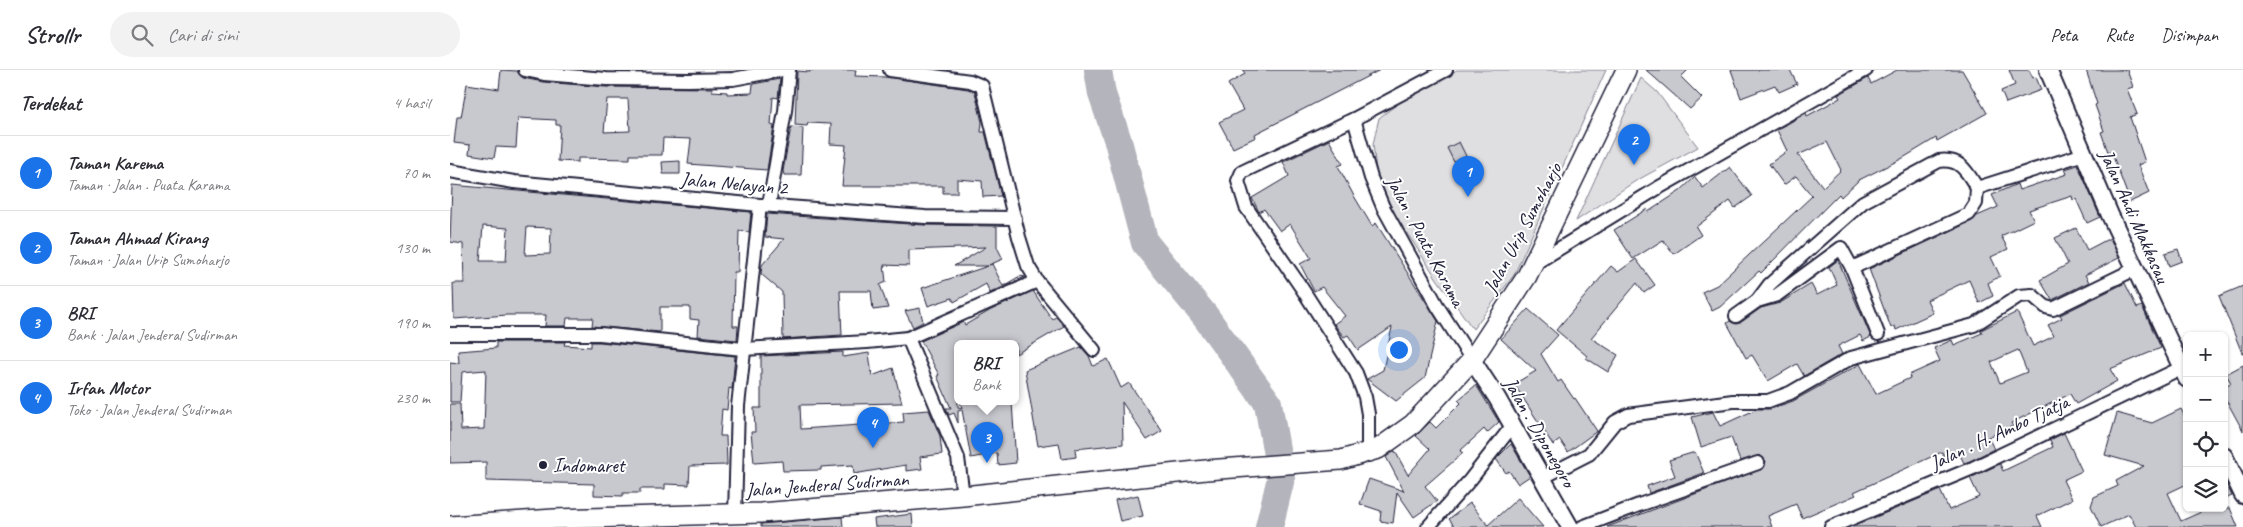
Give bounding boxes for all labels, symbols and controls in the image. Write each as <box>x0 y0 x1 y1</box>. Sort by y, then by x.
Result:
search box <box>110 12 460 57</box>
text: Strollr <box>25 20 80 50</box>
icon: search <box>128 21 156 49</box>
text: Cari di sini <box>168 23 238 47</box>
text: Peta <box>2051 24 2078 46</box>
text: Rute <box>2106 24 2133 46</box>
text: Disimpan <box>2161 24 2218 46</box>
text: Terdekat <box>20 90 81 116</box>
text: 4 hasil <box>393 93 430 113</box>
pin: 2 <box>1618 124 1650 165</box>
street label: Jalan Andi Makkasau <box>2094 145 2176 288</box>
text: Taman Karema <box>67 151 163 175</box>
pin: 1 <box>1452 156 1484 197</box>
street label: Jalan Urip Sumoharjo <box>1477 158 1568 299</box>
text: 1 <box>32 163 40 183</box>
text: 70 m <box>403 163 430 183</box>
street label: Jalan Nelayan 2 <box>679 166 790 201</box>
street label: Jalan . Puata Karama <box>1380 170 1471 313</box>
text: Taman · Jalan . Puata Karama <box>67 175 229 195</box>
text: Taman Ahmad Kirang <box>67 226 208 250</box>
text: 2 <box>32 238 40 258</box>
text: 130 m <box>396 238 430 258</box>
text: Taman · Jalan Urip Sumoharjo <box>67 250 229 270</box>
text: BRI <box>67 301 94 325</box>
text: 3 <box>32 313 40 333</box>
text: 190 m <box>396 313 430 333</box>
text: Bank · Jalan Jenderal Sudirman <box>67 325 237 345</box>
map controls <box>2183 332 2228 512</box>
button: + <box>2183 332 2228 377</box>
your location <box>1386 337 1412 363</box>
popup <box>954 340 1019 405</box>
text: BRI <box>972 351 999 375</box>
street label: Jalan . Diponegoro <box>1498 372 1582 493</box>
text: Bank <box>972 375 1001 395</box>
text: Irfan Motor <box>67 376 150 400</box>
button: − <box>2183 377 2228 422</box>
text: 4 <box>32 388 40 408</box>
text: 230 m <box>396 388 430 408</box>
street label: Jalan . H. Ambo Tjatja <box>1925 389 2074 476</box>
text: Toko · Jalan Jenderal Sudirman <box>67 400 232 420</box>
pin: 4 <box>857 407 889 448</box>
pin: 3 <box>971 422 1003 463</box>
button: locate <box>2183 422 2228 467</box>
place label: Indomaret <box>553 453 627 478</box>
marker: Indomaret <box>537 459 549 471</box>
street label: Jalan Jenderal Sudirman <box>744 466 910 503</box>
button: layers <box>2183 467 2228 512</box>

